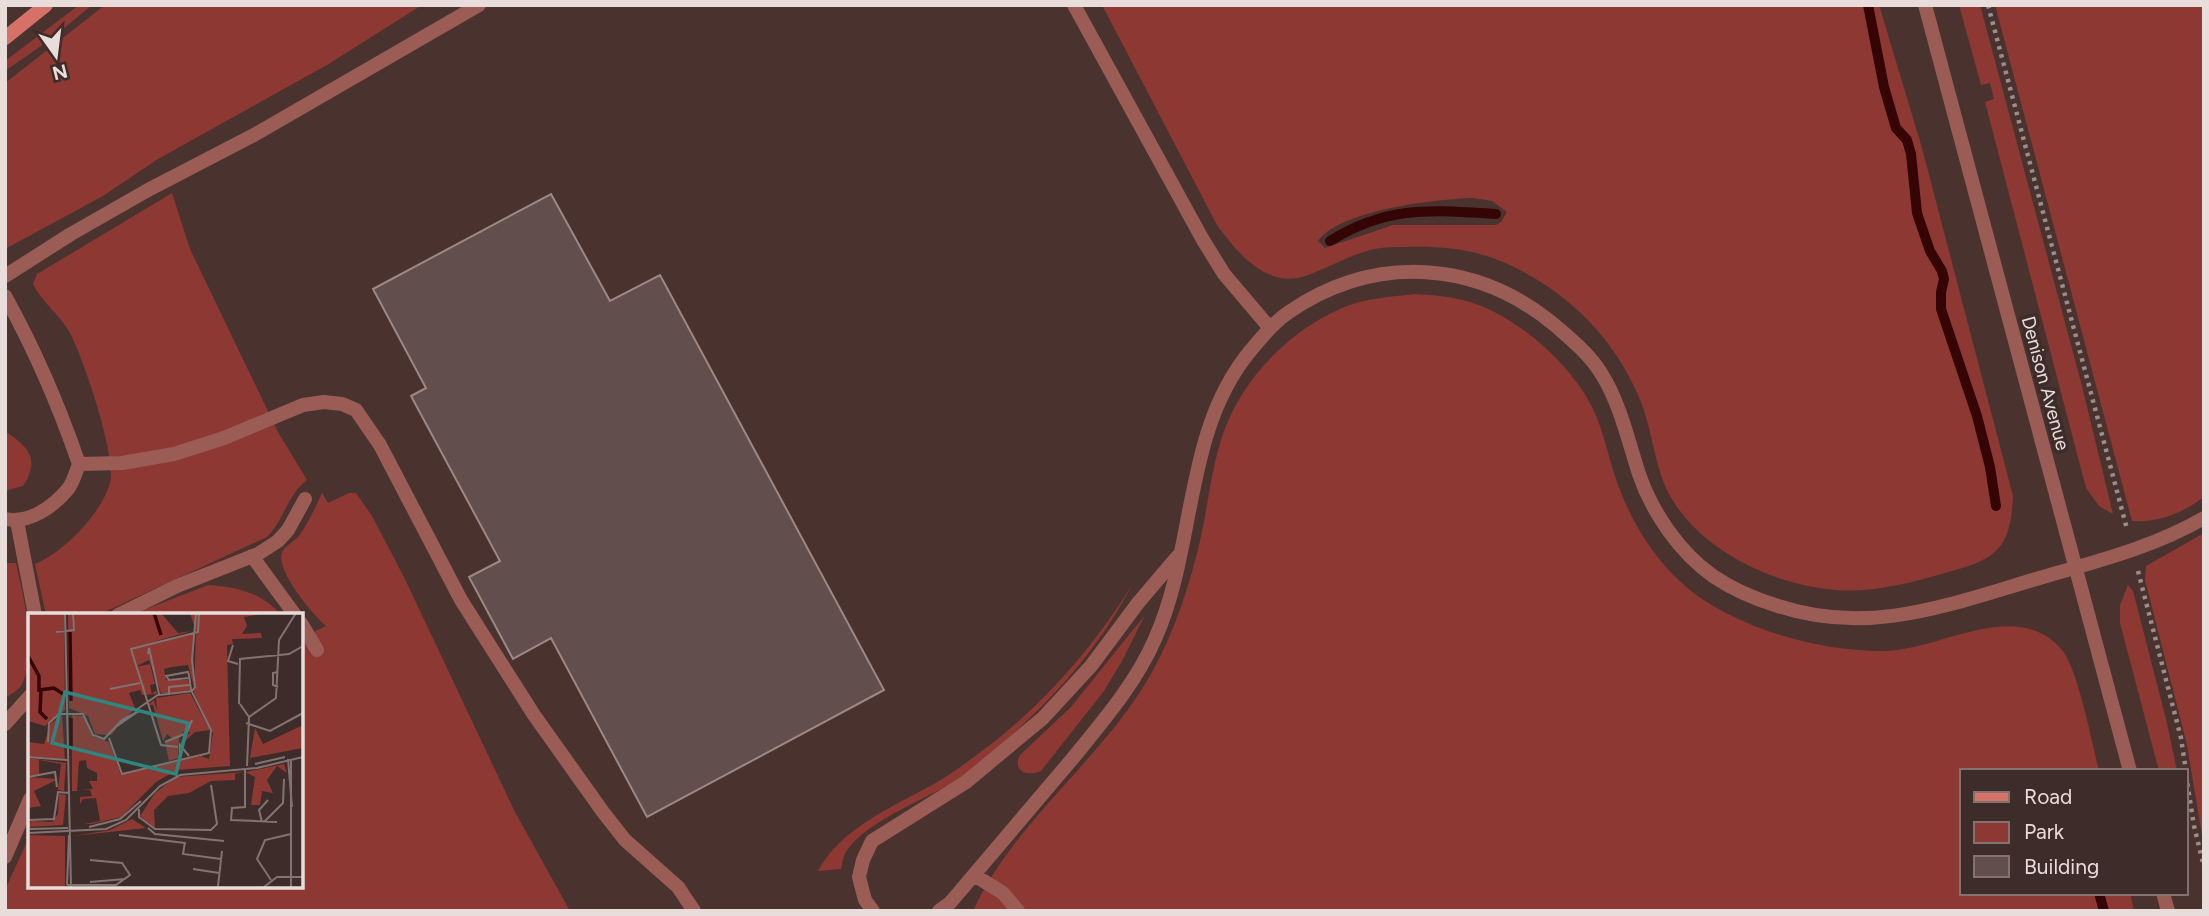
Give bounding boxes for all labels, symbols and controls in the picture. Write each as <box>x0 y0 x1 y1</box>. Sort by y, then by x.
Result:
north arrow <box>21 21 91 91</box>
text: N <box>50 59 70 85</box>
street label: Denison Avenue <box>2017 314 2074 453</box>
inset map <box>28 613 303 888</box>
legend <box>1960 769 2188 895</box>
text: Road <box>2024 784 2072 809</box>
text: Park <box>2024 819 2065 844</box>
text: Building <box>2024 854 2099 879</box>

